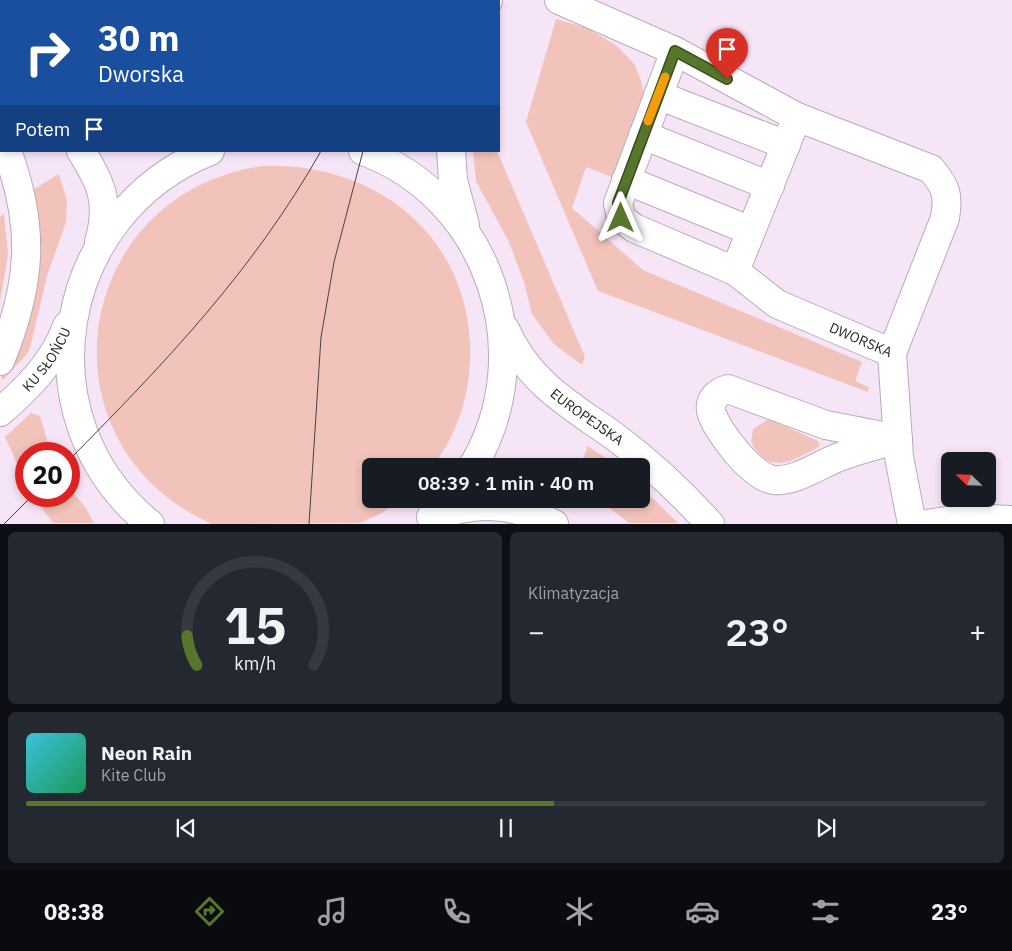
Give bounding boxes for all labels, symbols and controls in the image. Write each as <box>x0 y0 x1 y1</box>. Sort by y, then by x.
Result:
text: 30 m <box>98 15 180 61</box>
icon: right <box>15 20 80 85</box>
pin <box>706 28 748 79</box>
icon: arrive <box>713 35 741 63</box>
text: Dworska <box>98 59 184 88</box>
icon: arrive <box>80 115 108 143</box>
text: Potem <box>15 117 70 141</box>
position arrow <box>594 191 646 243</box>
street label: DWORSKA <box>827 318 895 361</box>
street label: KU SŁOŃCU <box>18 324 75 395</box>
street label: EUROPEJSKA <box>547 384 627 449</box>
speed limit sign: 20 <box>15 442 80 507</box>
north arrow <box>941 452 996 508</box>
map controls <box>941 452 996 507</box>
text: 08:39 · 1 min · 40 m <box>418 471 594 495</box>
text: Klimatyzacja <box>528 583 619 603</box>
text: 15 <box>224 591 286 658</box>
text: 23° <box>725 607 789 656</box>
text: − <box>528 613 545 650</box>
text: + <box>969 613 986 650</box>
text: km/h <box>234 652 276 675</box>
text: Neon Rain <box>101 741 192 765</box>
text: Kite Club <box>101 765 166 785</box>
icon: previous <box>172 814 200 842</box>
icon: pause <box>492 814 520 842</box>
icon: next <box>812 814 840 842</box>
icon: directions <box>192 894 227 929</box>
icon: music <box>315 894 350 929</box>
icon: phone <box>439 894 474 929</box>
icon: climate <box>562 894 597 929</box>
icon: car <box>685 894 720 929</box>
icon: filters <box>808 894 843 929</box>
text: 08:38 <box>44 897 104 926</box>
text: 23° <box>931 897 968 926</box>

